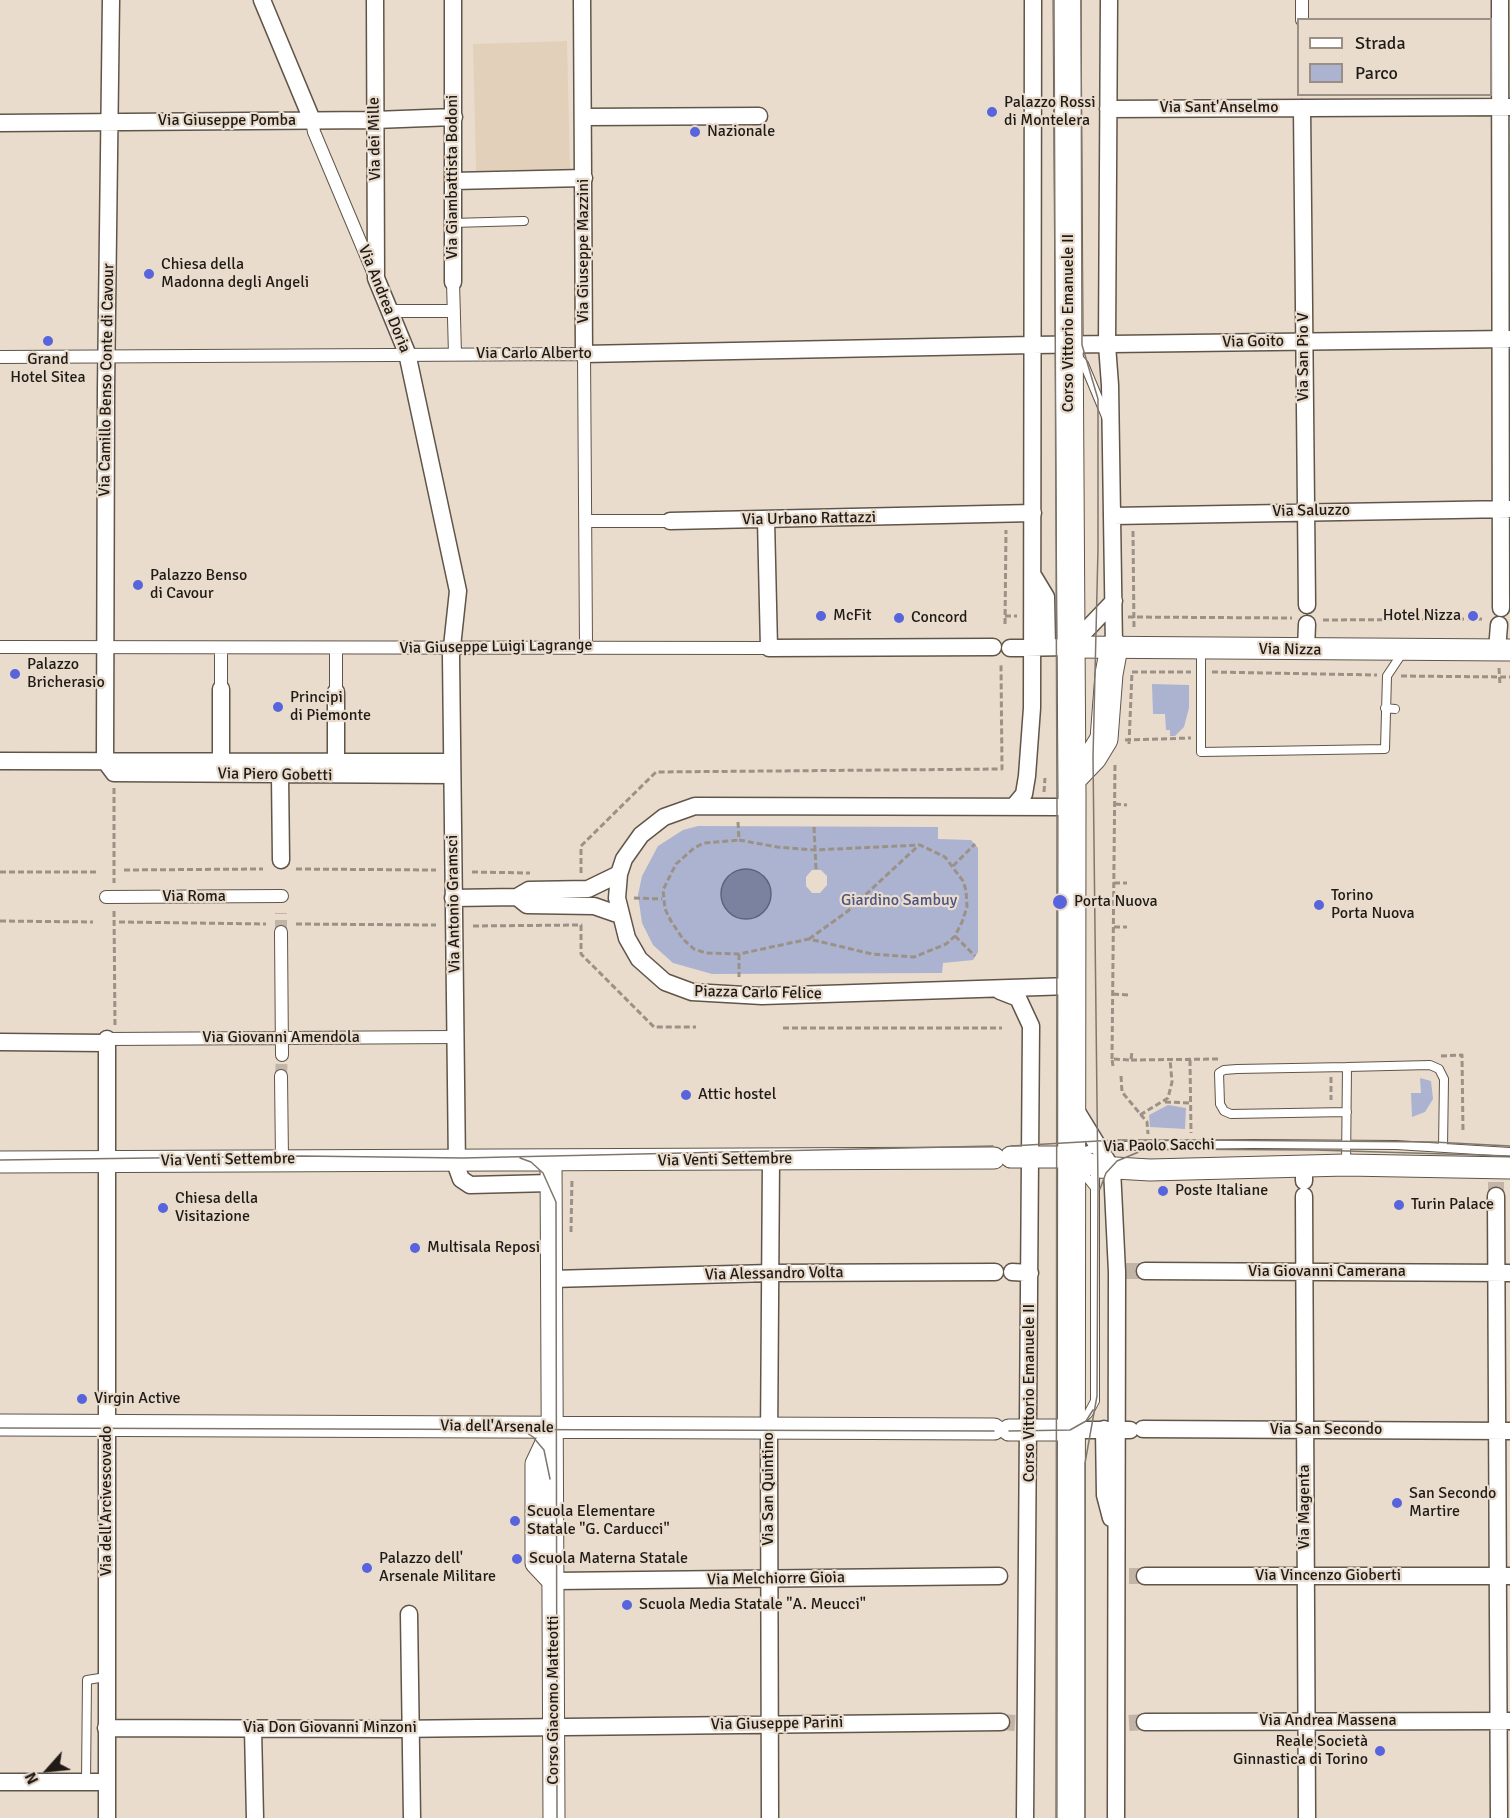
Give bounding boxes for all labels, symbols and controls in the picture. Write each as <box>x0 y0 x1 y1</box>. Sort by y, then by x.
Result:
legend <box>1297 18 1492 96</box>
text: Strada <box>1355 32 1406 54</box>
text: Parco <box>1355 62 1398 84</box>
place label: Palazzo Rossi di Montelera <box>1004 93 1096 131</box>
street label: Via Giambattista Bodoni <box>443 95 463 259</box>
street label: Via dei Mille <box>365 97 385 181</box>
street label: Via Sant'Anselmo <box>1159 98 1279 118</box>
marker: Palazzo Rossi di Montelera <box>985 105 999 119</box>
street label: Via Giuseppe Pomba <box>158 111 296 131</box>
place label: Nazionale <box>707 122 775 142</box>
marker: Nazionale <box>688 125 702 139</box>
street label: Via Giuseppe Mazzini <box>574 179 594 323</box>
street label: Corso Vittorio Emanuele II <box>1059 234 1079 412</box>
street label: Via Andrea Doria <box>354 242 414 356</box>
place label: Chiesa della Madonna degli Angeli <box>161 255 309 293</box>
street label: Via Camillo Benso Conte di Cavour <box>95 263 119 497</box>
marker: Chiesa della Madonna degli Angeli <box>142 267 156 281</box>
street label: Via San Pio V <box>1294 313 1314 401</box>
street label: Via Goito <box>1222 332 1284 352</box>
marker: Grand Hotel Sitea <box>41 334 55 348</box>
street label: Via Carlo Alberto <box>476 344 592 364</box>
place label: Grand Hotel Sitea <box>10 350 86 388</box>
street label: Via Saluzzo <box>1272 501 1350 521</box>
street label: Via Urbano Rattazzi <box>742 508 876 530</box>
place label: Palazzo Benso di Cavour <box>150 566 247 604</box>
marker: Palazzo Benso di Cavour <box>131 578 145 592</box>
place label: McFit <box>833 606 872 626</box>
place label: Hotel Nizza <box>1383 606 1461 626</box>
place label: Concord <box>911 608 968 628</box>
marker: McFit <box>814 609 828 623</box>
marker: Hotel Nizza <box>1466 609 1480 623</box>
marker: Concord <box>892 611 906 625</box>
street label: Via Giuseppe Luigi Lagrange <box>399 636 593 658</box>
street label: Via Nizza <box>1258 640 1322 660</box>
place label: Palazzo Bricherasio <box>27 655 105 693</box>
marker: Palazzo Bricherasio <box>8 667 22 681</box>
place label: Principi di Piemonte <box>290 688 371 726</box>
marker: Principi di Piemonte <box>271 700 285 714</box>
street label: Via Piero Gobetti <box>217 764 333 786</box>
street label: Via Antonio Gramsci <box>443 835 465 973</box>
place label: Torino Porta Nuova <box>1331 886 1415 924</box>
street label: Via Roma <box>162 887 226 907</box>
park label: Giardino Sambuy <box>841 891 957 911</box>
place label: Porta Nuova <box>1074 892 1158 912</box>
marker: Porta Nuova <box>1051 893 1069 911</box>
marker: Torino Porta Nuova <box>1312 898 1326 912</box>
street label: Piazza Carlo Felice <box>694 982 822 1004</box>
street label: Via Giovanni Amendola <box>202 1028 360 1048</box>
place label: Attic hostel <box>698 1085 776 1105</box>
marker: Attic hostel <box>679 1088 693 1102</box>
street label: Via Paolo Sacchi <box>1103 1135 1215 1157</box>
street label: Via Venti Settembre <box>161 1149 295 1171</box>
street label: Via Venti Settembre <box>658 1149 792 1171</box>
place label: Poste Italiane <box>1175 1181 1268 1201</box>
marker: Poste Italiane <box>1156 1184 1170 1198</box>
place label: Chiesa della Visitazione <box>175 1189 258 1227</box>
place label: Turin Palace <box>1411 1195 1494 1215</box>
marker: Turin Palace <box>1392 1198 1406 1212</box>
marker: Chiesa della Visitazione <box>156 1201 170 1215</box>
place label: Multisala Reposi <box>427 1238 540 1258</box>
marker: Multisala Reposi <box>408 1241 422 1255</box>
street label: Via Giovanni Camerana <box>1248 1262 1406 1282</box>
street label: Via Alessandro Volta <box>704 1263 844 1285</box>
street label: Corso Vittorio Emanuele II <box>1020 1304 1040 1482</box>
place label: Virgin Active <box>94 1389 180 1409</box>
marker: Virgin Active <box>75 1392 89 1406</box>
street label: Via dell'Arsenale <box>440 1416 554 1438</box>
street label: Via San Secondo <box>1270 1420 1382 1440</box>
street label: Via dell'Arcivescovado <box>97 1426 117 1576</box>
street label: Via San Quintino <box>759 1432 779 1546</box>
street label: Via Magenta <box>1295 1464 1315 1550</box>
place label: San Secondo Martire <box>1409 1484 1496 1522</box>
marker: San Secondo Martire <box>1390 1496 1404 1510</box>
place label: Scuola Elementare Statale "G. Carducci" <box>527 1502 670 1540</box>
marker: Scuola Elementare Statale "G. Carducci" <box>508 1514 522 1528</box>
place label: Palazzo dell' Arsenale Militare <box>379 1549 496 1587</box>
place label: Scuola Materna Statale <box>529 1549 688 1569</box>
marker: Scuola Materna Statale <box>510 1552 524 1566</box>
marker: Palazzo dell' Arsenale Militare <box>360 1561 374 1575</box>
street label: Via Vincenzo Gioberti <box>1255 1566 1401 1586</box>
street label: Via Melchiorre Gioia <box>707 1568 845 1590</box>
place label: Scuola Media Statale "A. Meucci" <box>639 1595 866 1615</box>
marker: Scuola Media Statale "A. Meucci" <box>620 1598 634 1612</box>
street label: Corso Giacomo Matteotti <box>544 1615 564 1785</box>
street label: Via Andrea Massena <box>1259 1711 1397 1731</box>
street label: Via Giuseppe Parini <box>711 1713 843 1735</box>
street label: Via Don Giovanni Minzoni <box>243 1718 417 1738</box>
place label: Reale Società Ginnastica di Torino <box>1233 1732 1368 1770</box>
north arrow <box>18 1740 78 1800</box>
marker: Reale Società Ginnastica di Torino <box>1373 1744 1387 1758</box>
text: N <box>21 1769 43 1788</box>

